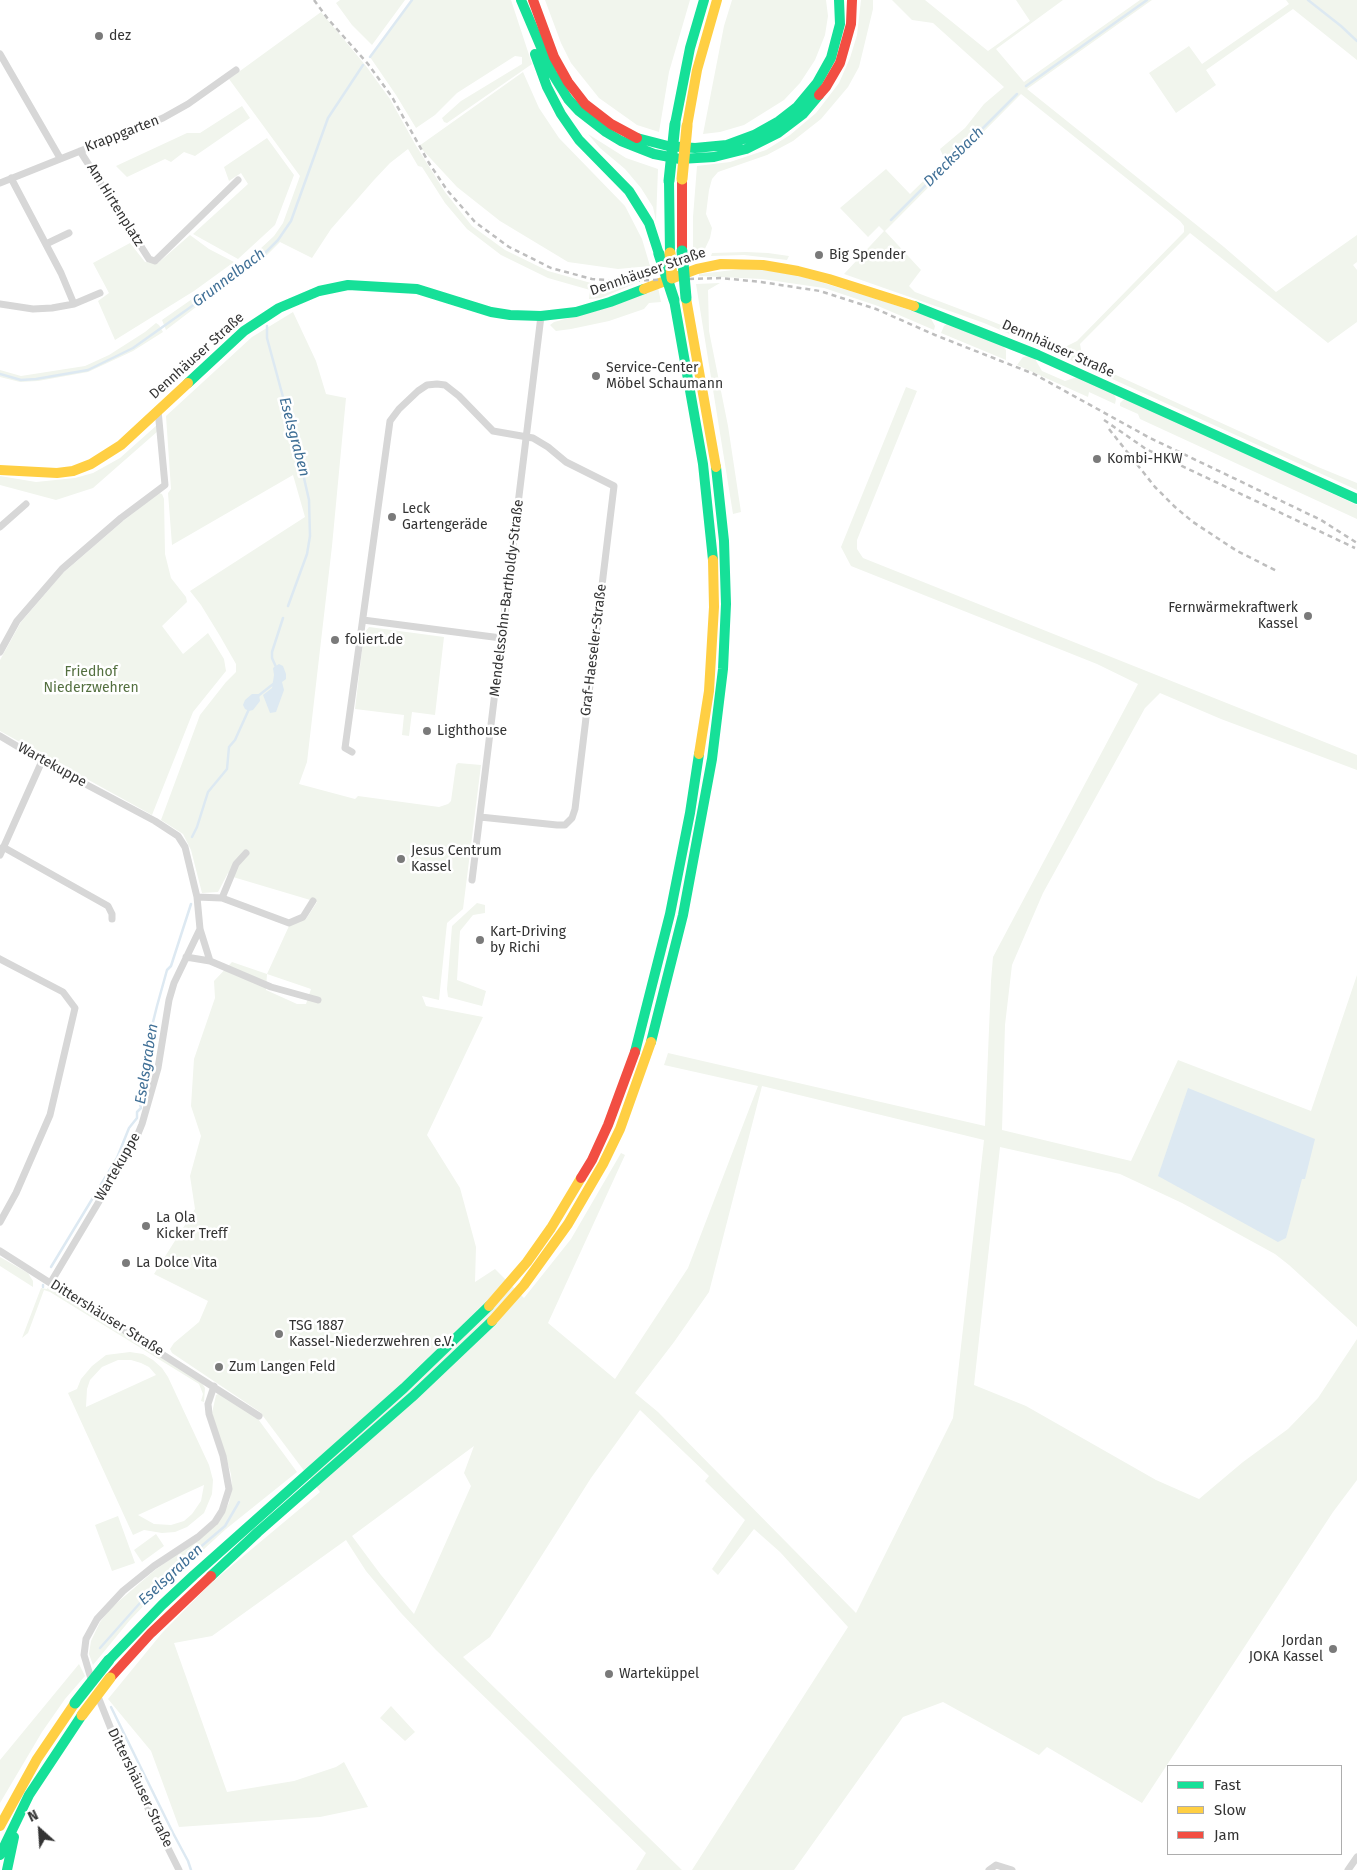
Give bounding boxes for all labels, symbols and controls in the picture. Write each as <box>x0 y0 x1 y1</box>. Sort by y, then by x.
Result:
place label: dez <box>109 28 131 44</box>
marker: dez <box>93 30 105 42</box>
street label: Krappgarten <box>83 112 161 156</box>
water label: Drecksbach <box>920 123 988 191</box>
street label: Am Hirtenplatz <box>83 161 147 249</box>
street label: Dennhäuser Straße <box>588 244 708 300</box>
water label: Grunnelbach <box>189 245 269 311</box>
place label: Big Spender <box>829 247 906 263</box>
marker: Big Spender <box>813 249 825 261</box>
street label: Dennhäuser Straße <box>146 309 248 403</box>
street label: Dennhäuser Straße <box>999 317 1117 381</box>
place label: Service-Center Möbel Schaumann <box>606 360 723 392</box>
marker: Service-Center Möbel Schaumann <box>590 370 602 382</box>
water label: Eselsgraben <box>275 395 313 479</box>
place label: Kombi-HKW <box>1107 451 1182 467</box>
marker: Kombi-HKW <box>1091 453 1103 465</box>
street label: Mendelssohn-Bartholdy-Straße <box>487 499 527 697</box>
place label: Leck Gartengeräde <box>402 501 488 534</box>
marker: Leck Gartengeräde <box>386 511 398 523</box>
street label: Graf-Haeseler-Straße <box>578 583 610 717</box>
place label: Fernwärmekraftwerk Kassel <box>1168 600 1298 632</box>
marker: Fernwärmekraftwerk Kassel <box>1302 610 1314 622</box>
place label: foliert.de <box>345 632 403 648</box>
marker: foliert.de <box>329 634 341 646</box>
park label: Friedhof Niederzwehren <box>43 664 139 696</box>
place label: Lighthouse <box>437 723 507 739</box>
marker: Lighthouse <box>421 725 433 737</box>
street label: Wartekuppe <box>15 739 89 791</box>
place label: Jesus Centrum Kassel <box>411 843 502 876</box>
marker: Jesus Centrum Kassel <box>395 853 407 865</box>
place label: Kart-Driving by Richi <box>490 924 566 956</box>
marker: Kart-Driving by Richi <box>474 934 486 946</box>
water label: Eselsgraben <box>132 1022 162 1106</box>
street label: Wartekuppe <box>92 1130 144 1204</box>
place label: La Ola Kicker Treff <box>156 1210 227 1242</box>
marker: La Ola Kicker Treff <box>140 1220 152 1232</box>
place label: La Dolce Vita <box>136 1255 217 1271</box>
marker: La Dolce Vita <box>120 1257 132 1269</box>
street label: Dittershäuser Straße <box>47 1276 167 1360</box>
place label: TSG 1887 Kassel-Niederzwehren e.V. <box>289 1318 454 1350</box>
marker: TSG 1887 Kassel-Niederzwehren e.V. <box>273 1328 285 1340</box>
place label: Zum Langen Feld <box>229 1359 336 1375</box>
marker: Zum Langen Feld <box>213 1361 225 1373</box>
water label: Eselsgraben <box>135 1541 207 1609</box>
place label: Jordan JOKA Kassel <box>1249 1633 1323 1665</box>
marker: Jordan JOKA Kassel <box>1327 1643 1339 1655</box>
place label: Warteküppel <box>619 1666 699 1682</box>
marker: Warteküppel <box>603 1668 615 1680</box>
street label: Dittershäuser Straße <box>104 1726 176 1850</box>
legend <box>1167 1765 1342 1855</box>
text: Fast <box>1214 1776 1241 1794</box>
text: Slow <box>1214 1801 1246 1819</box>
north arrow <box>15 1805 65 1855</box>
text: N <box>25 1806 41 1826</box>
text: Jam <box>1214 1826 1240 1844</box>

